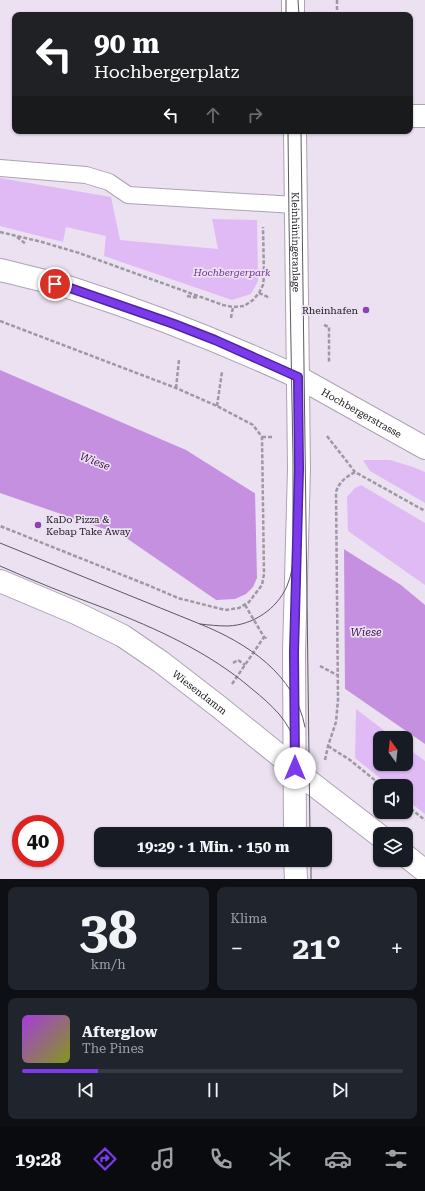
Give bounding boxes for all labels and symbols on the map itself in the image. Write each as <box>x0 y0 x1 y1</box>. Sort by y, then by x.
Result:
street label: Kleinhüningeranlage <box>290 192 302 293</box>
pin <box>38 267 72 301</box>
park label: Hochbergerpark <box>193 267 271 278</box>
place label: Rheinhafen <box>302 305 359 316</box>
marker: Rheinhafen <box>361 305 371 315</box>
street label: Hochbergerstrasse <box>319 386 404 440</box>
water label: Wiese <box>78 450 112 473</box>
place label: KaDo Pizza & Kebap Take Away <box>46 514 131 537</box>
marker: KaDo Pizza & Kebap Take Away <box>33 520 43 530</box>
water label: Wiese <box>350 626 382 639</box>
street label: Wiesendamm <box>170 668 229 717</box>
north arrow <box>373 731 413 771</box>
position arrow <box>274 747 316 789</box>
speed limit sign: 40 <box>12 815 64 867</box>

